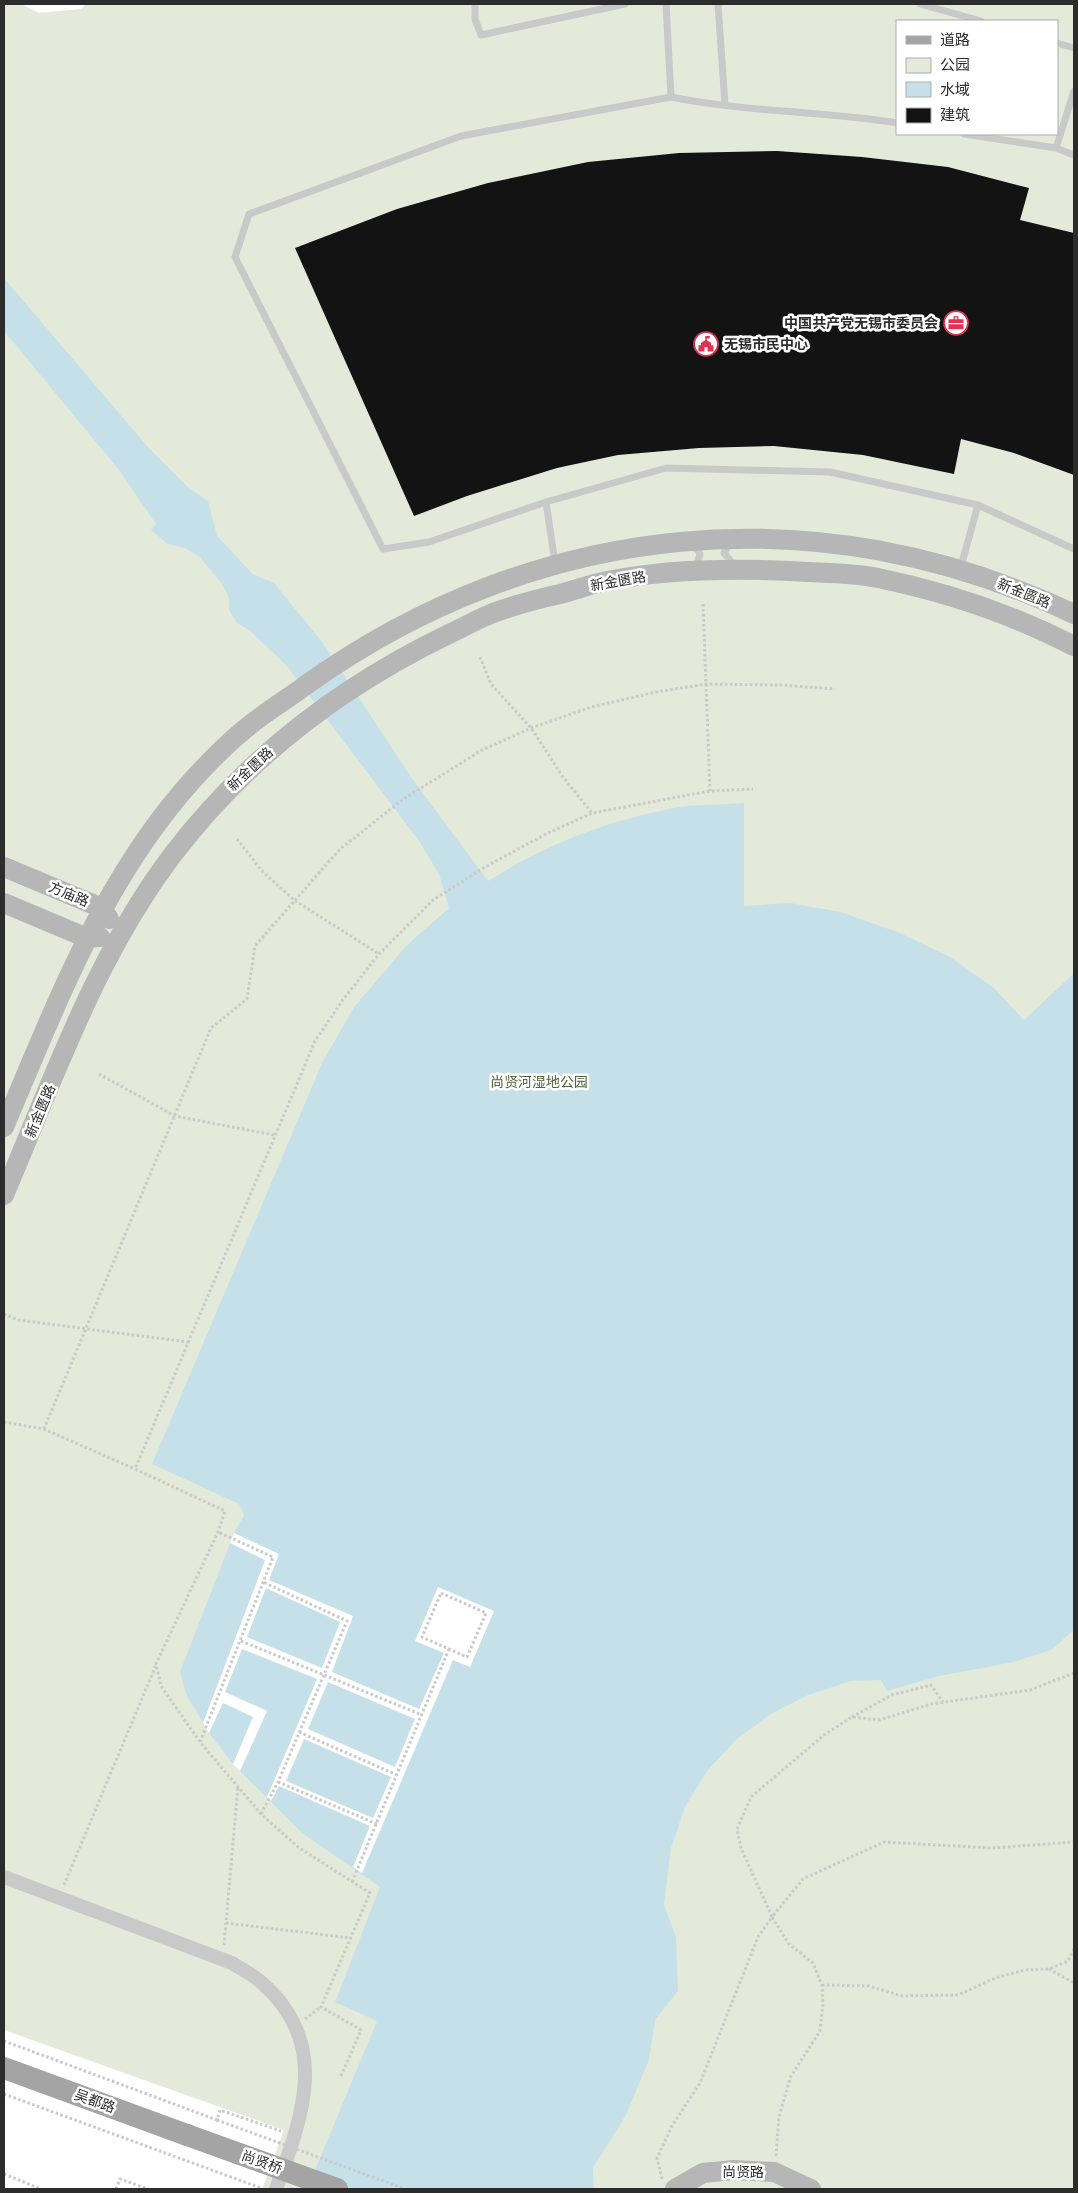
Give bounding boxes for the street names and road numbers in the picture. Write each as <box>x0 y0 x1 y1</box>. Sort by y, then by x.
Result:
street label: 新金匮路 <box>589 568 647 594</box>
street label: 新金匮路 <box>995 575 1053 611</box>
street label: 新金匮路 <box>224 744 276 794</box>
street label: 方庙路 <box>47 878 91 910</box>
street label: 新金匮路 <box>22 1082 58 1140</box>
street label: 吴都路 <box>73 2086 117 2116</box>
street label: 尚贤桥 <box>240 2147 284 2177</box>
street label: 尚贤路 <box>722 2164 764 2180</box>

